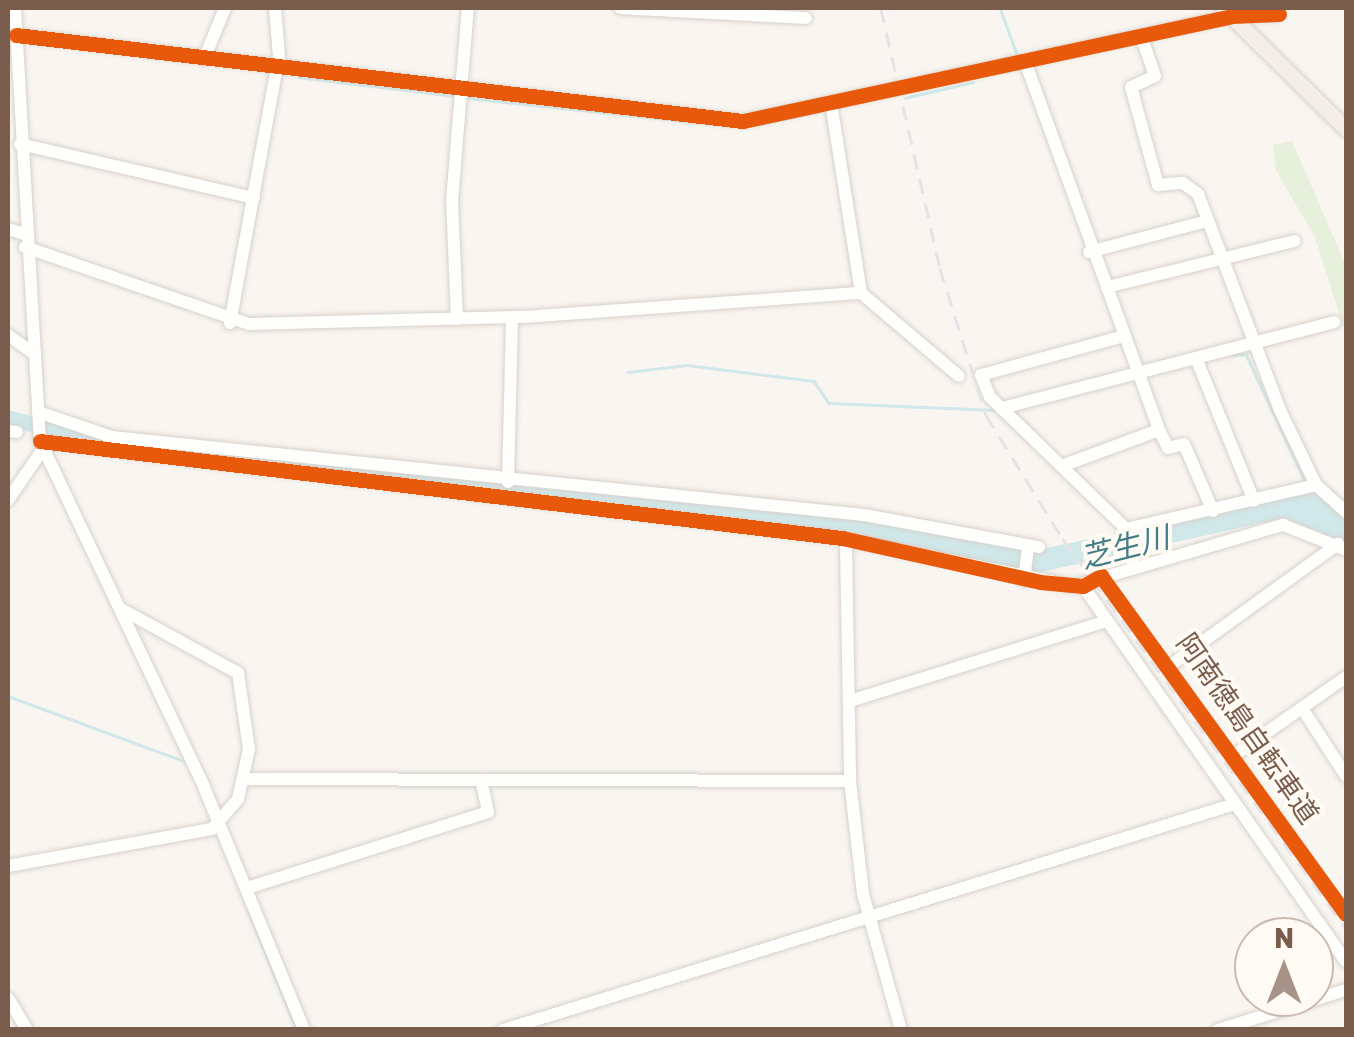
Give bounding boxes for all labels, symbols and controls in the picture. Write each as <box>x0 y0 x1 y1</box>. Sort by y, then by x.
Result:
water label: 芝生川 <box>1077 520 1173 576</box>
street label: 阿南徳島自転車道 <box>1169 628 1325 830</box>
north arrow <box>1234 917 1334 1017</box>
text: N <box>1274 922 1294 955</box>

